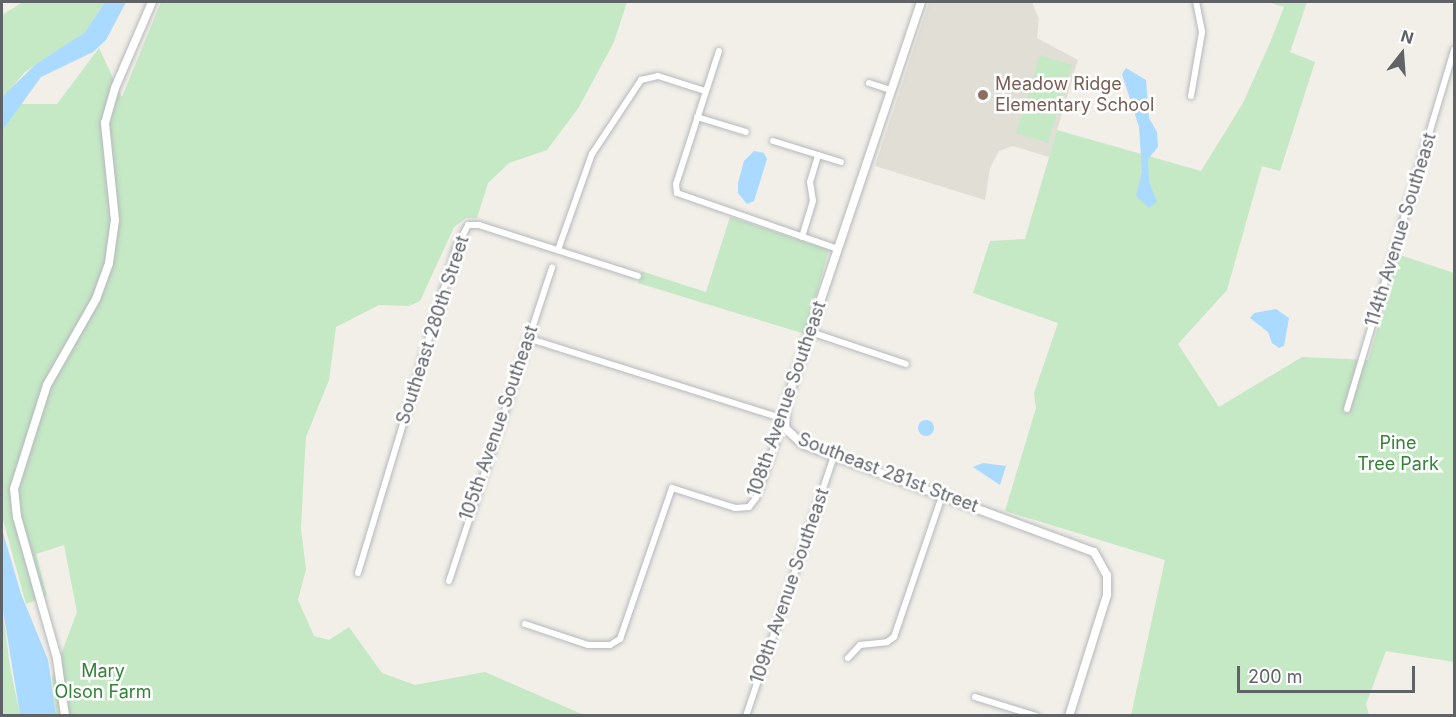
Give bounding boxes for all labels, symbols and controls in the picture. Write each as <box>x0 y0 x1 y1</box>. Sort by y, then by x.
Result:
north arrow <box>1372 24 1432 84</box>
text: N <box>1398 25 1416 48</box>
place label: Meadow Ridge Elementary School <box>995 74 1154 116</box>
marker: Meadow Ridge Elementary School <box>976 88 990 102</box>
street label: 114th Avenue Southeast <box>1361 130 1441 330</box>
street label: Southeast 280th Street <box>392 233 474 427</box>
street label: 108th Avenue Southeast <box>743 298 831 500</box>
street label: 105th Avenue Southeast <box>455 322 543 524</box>
street label: Southeast 281st Street <box>795 429 981 517</box>
park label: Pine Tree Park <box>1357 433 1439 476</box>
street label: 109th Avenue Southeast <box>746 485 834 687</box>
scale bar <box>1240 654 1418 692</box>
park label: Mary Olson Farm <box>54 661 152 704</box>
text: 200 m <box>1248 666 1303 687</box>

